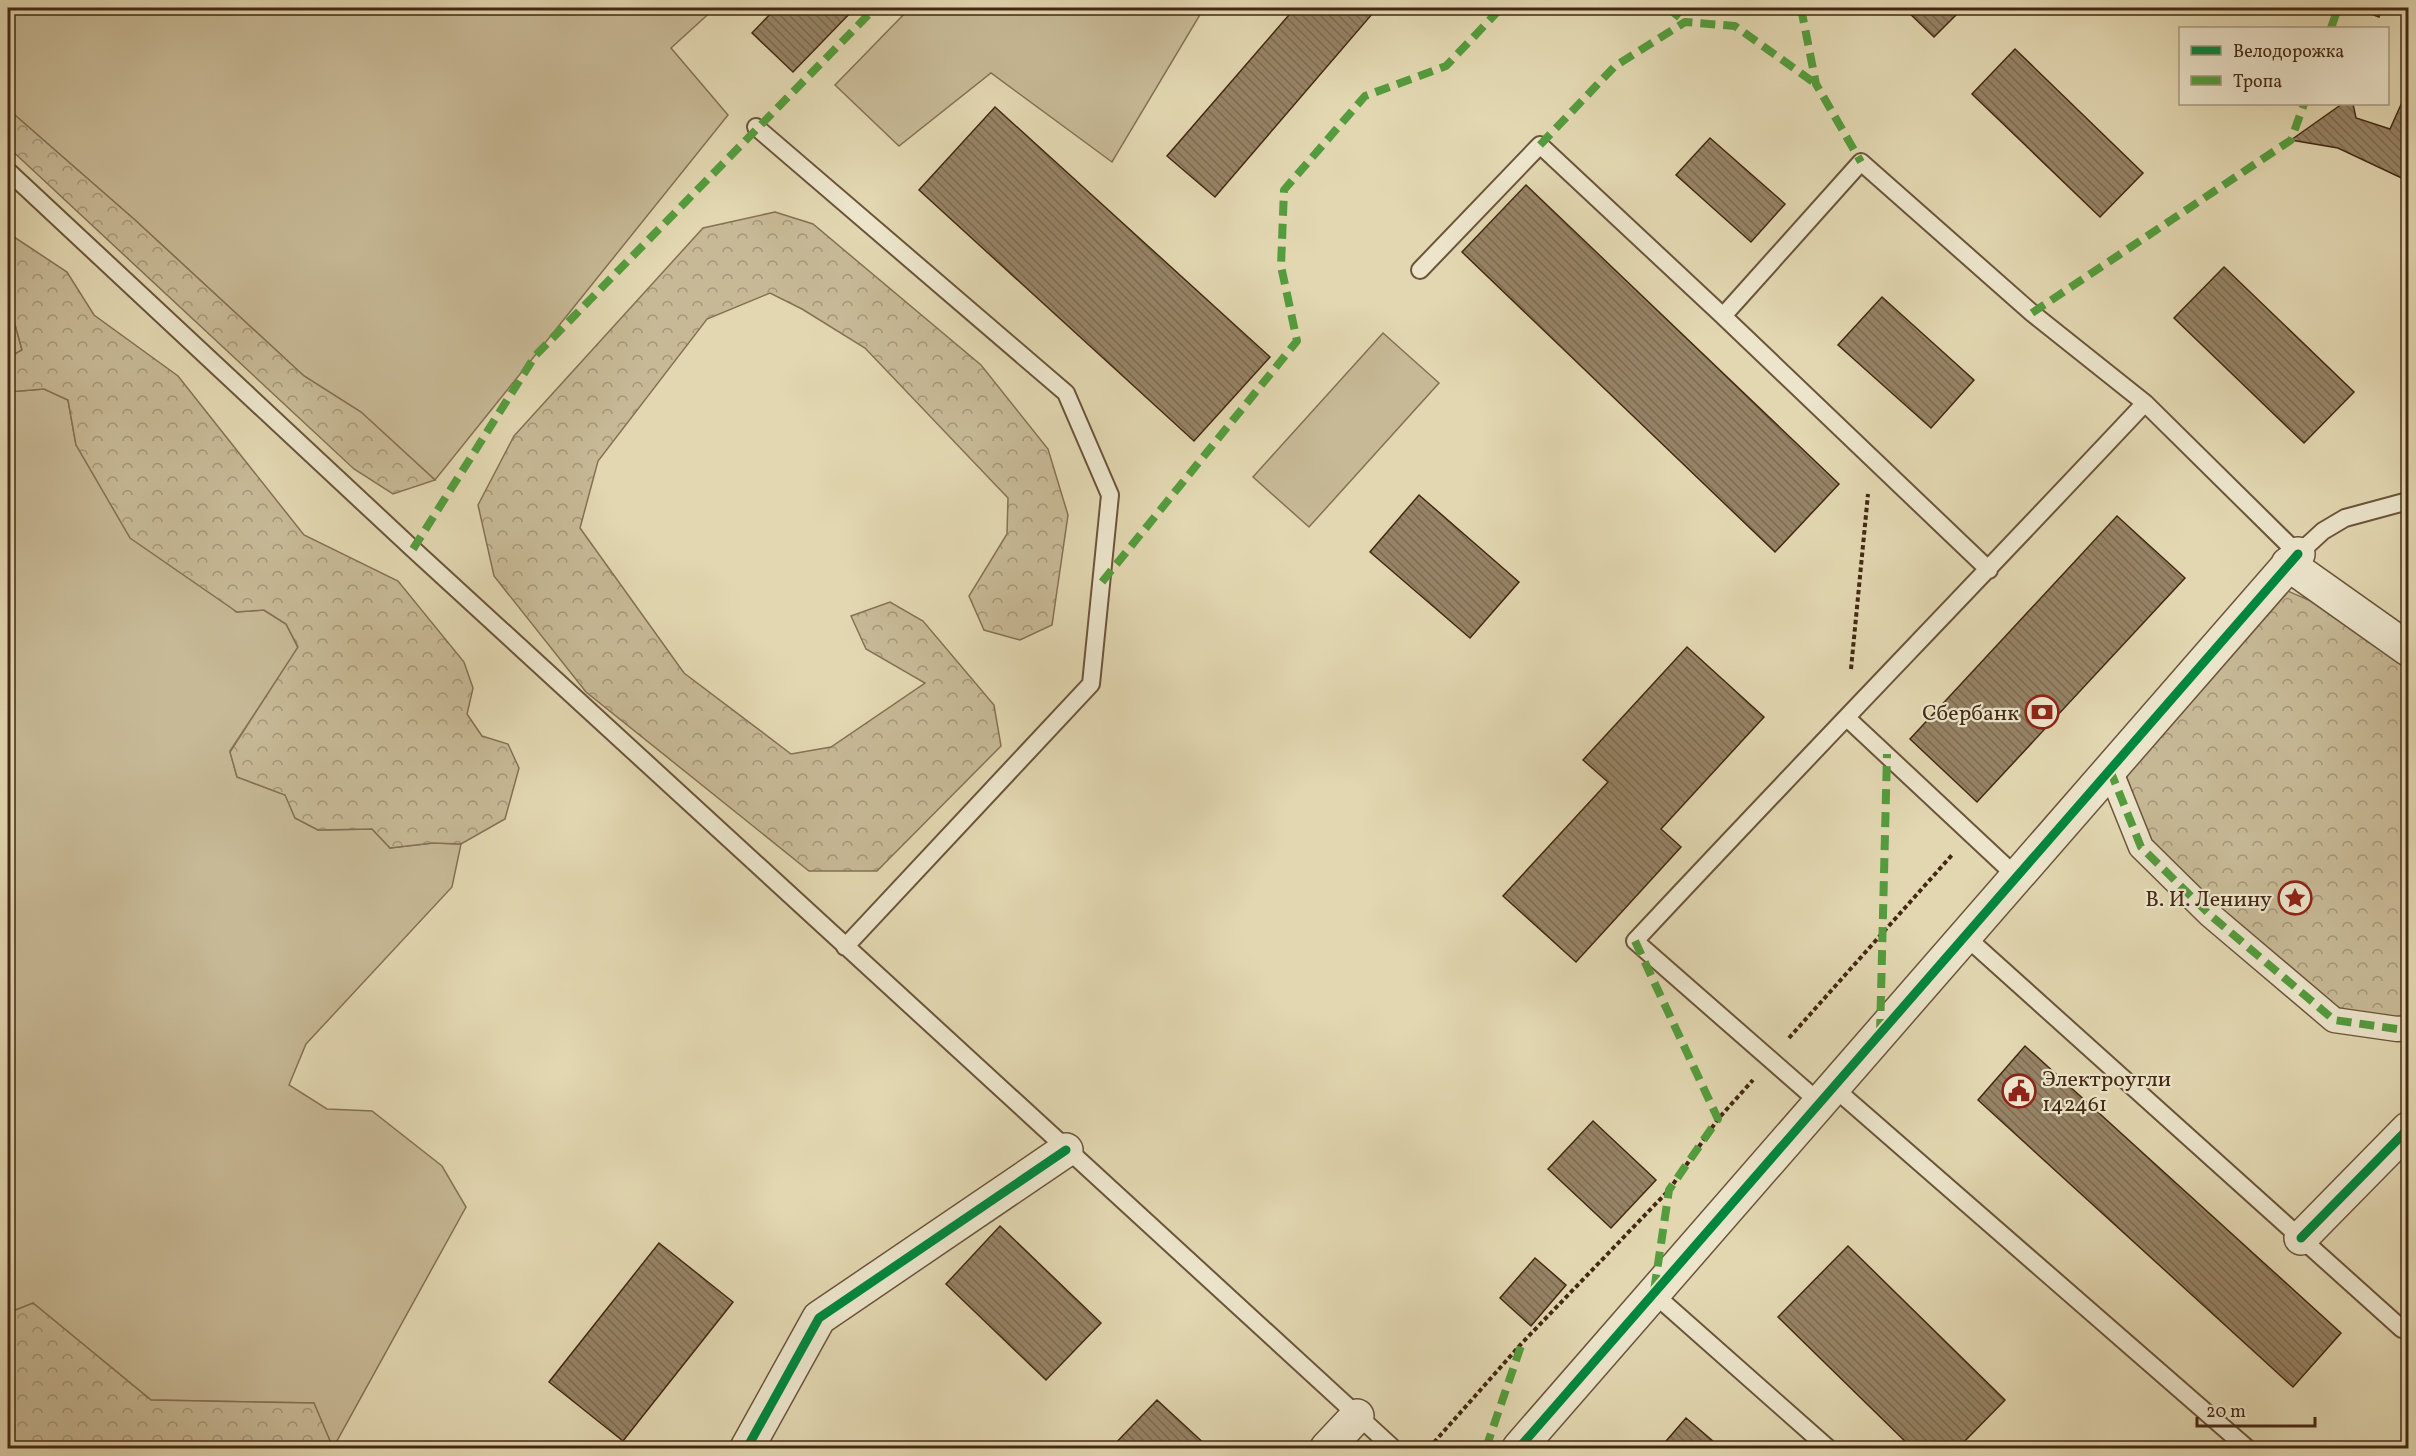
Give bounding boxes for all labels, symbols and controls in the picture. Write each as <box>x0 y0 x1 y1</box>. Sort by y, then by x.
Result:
legend <box>2179 27 2389 105</box>
text: Велодорожка <box>2233 40 2344 65</box>
text: Тропа <box>2233 70 2282 95</box>
bank icon: Сбербанк <box>2024 694 2060 730</box>
place label: Сбербанк <box>1922 699 2019 730</box>
place icon: В. И. Ленину <box>2277 880 2313 916</box>
place label: В. И. Ленину <box>2145 885 2272 916</box>
place label: Электроугли 142461 <box>2042 1065 2171 1121</box>
public building icon: Электроугли 142461 <box>2001 1073 2037 1109</box>
scale bar <box>2197 1390 2316 1428</box>
text: 20 m <box>2206 1400 2246 1425</box>

